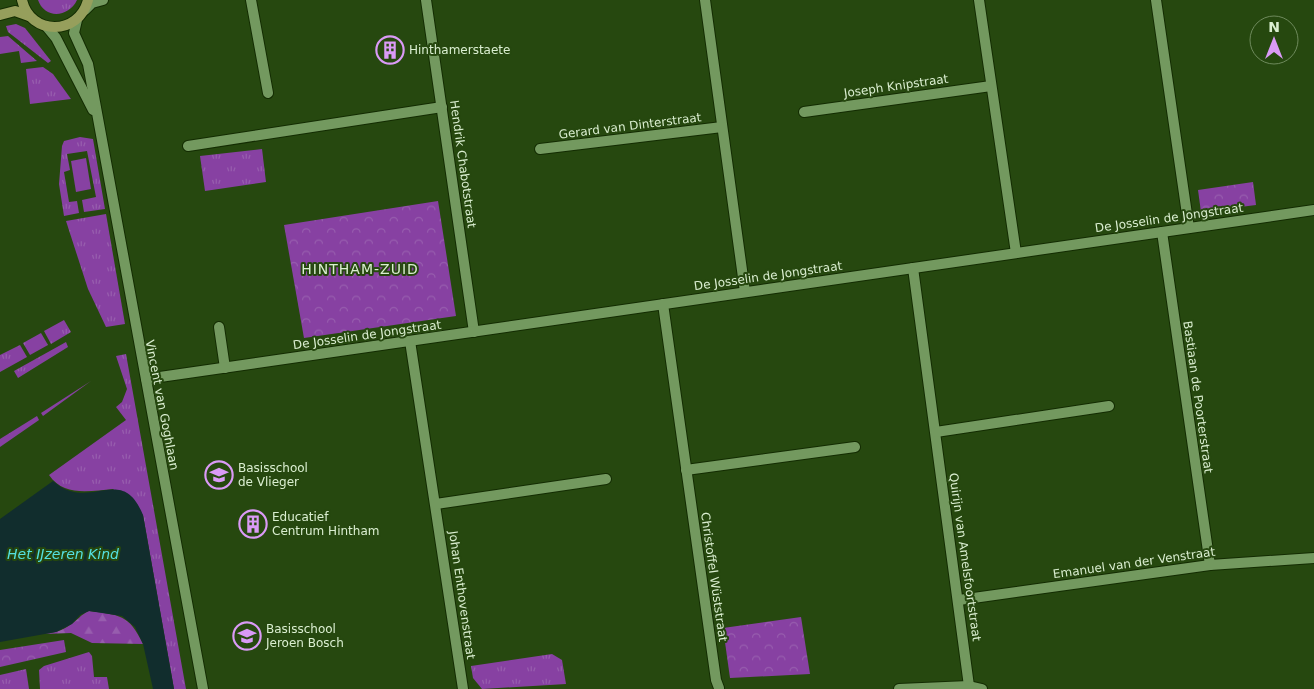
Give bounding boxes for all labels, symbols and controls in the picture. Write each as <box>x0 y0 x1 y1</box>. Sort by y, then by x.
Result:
north arrow <box>1249 15 1299 65</box>
text: N <box>1268 19 1280 35</box>
building icon: Hinthamerstaete <box>375 35 405 65</box>
place label: Hinthamerstaete <box>409 43 510 57</box>
street label: Joseph Knipstraat <box>842 72 949 100</box>
street label: Hendrik Chabotstraat <box>447 99 479 229</box>
street label: Gerard van Dinterstraat <box>558 110 702 142</box>
street label: De Josselin de Jongstraat <box>1094 201 1244 235</box>
street label: De Josselin de Jongstraat <box>693 259 843 293</box>
district label: HINTHAM-ZUID <box>301 261 419 277</box>
street label: De Josselin de Jongstraat <box>292 318 442 352</box>
street label: Bastiaan de Poorterstraat <box>1180 320 1216 474</box>
street label: Vincent van Goghlaan <box>142 339 182 471</box>
school or university icon: Basisschool de Vlieger <box>204 460 234 490</box>
place label: Basisschool de Vlieger <box>238 461 308 489</box>
street label: Quirijn van Amelsfoortstraat <box>946 472 984 642</box>
building icon: Educatief Centrum Hintham <box>238 509 268 539</box>
place label: Educatief Centrum Hintham <box>272 510 379 538</box>
street label: Christoffel Wüststraat <box>698 511 730 643</box>
street label: Johan Enthovenstraat <box>446 529 478 660</box>
street label: Emanuel van der Venstraat <box>1052 545 1216 581</box>
water label: Het IJzeren Kind <box>7 546 119 562</box>
school or university icon: Basisschool Jeroen Bosch <box>232 621 262 651</box>
place label: Basisschool Jeroen Bosch <box>265 622 344 650</box>

